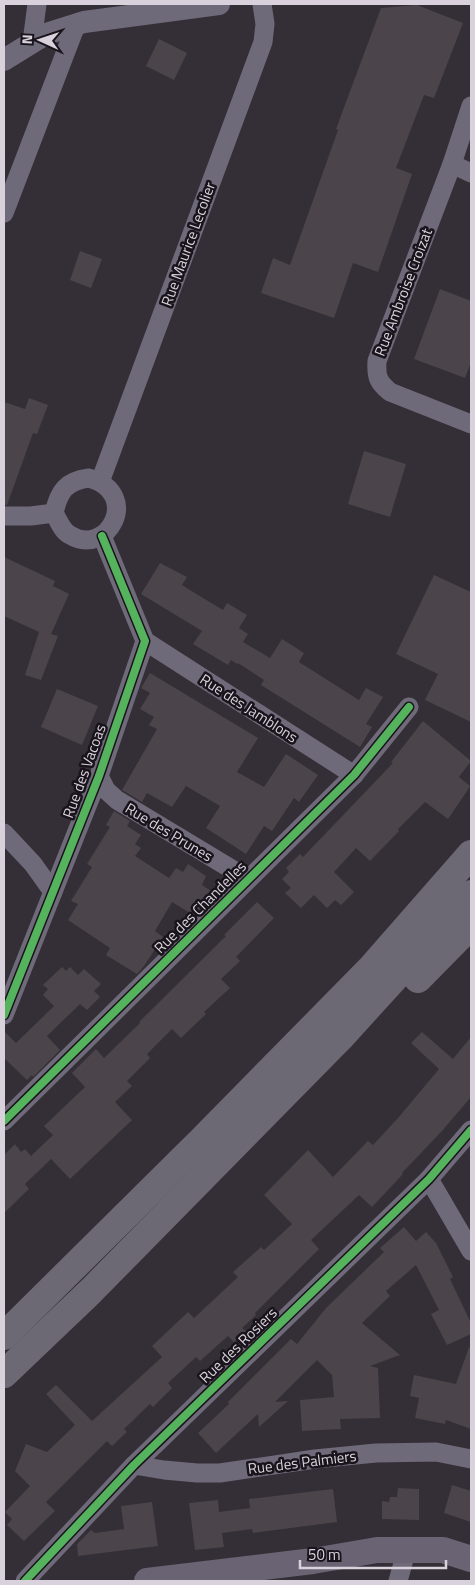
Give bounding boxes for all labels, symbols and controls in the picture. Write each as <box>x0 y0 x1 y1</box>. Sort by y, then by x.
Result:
north arrow <box>15 15 65 65</box>
text: N <box>16 34 37 45</box>
street label: Rue Maurice Lecolier <box>155 179 221 309</box>
street label: Rue Ambroise Croizat <box>368 224 438 359</box>
street label: Rue des Jamblons <box>196 668 302 748</box>
street label: Rue des Vacoas <box>56 721 112 821</box>
street label: Rue des Prunes <box>121 797 217 867</box>
street label: Rue des Chandelles <box>149 856 251 958</box>
street label: Rue des Rosiers <box>194 1302 282 1388</box>
street label: Rue des Palmiers <box>246 1444 358 1480</box>
scale bar <box>300 1538 446 1570</box>
text: 50 m <box>308 1543 341 1566</box>

